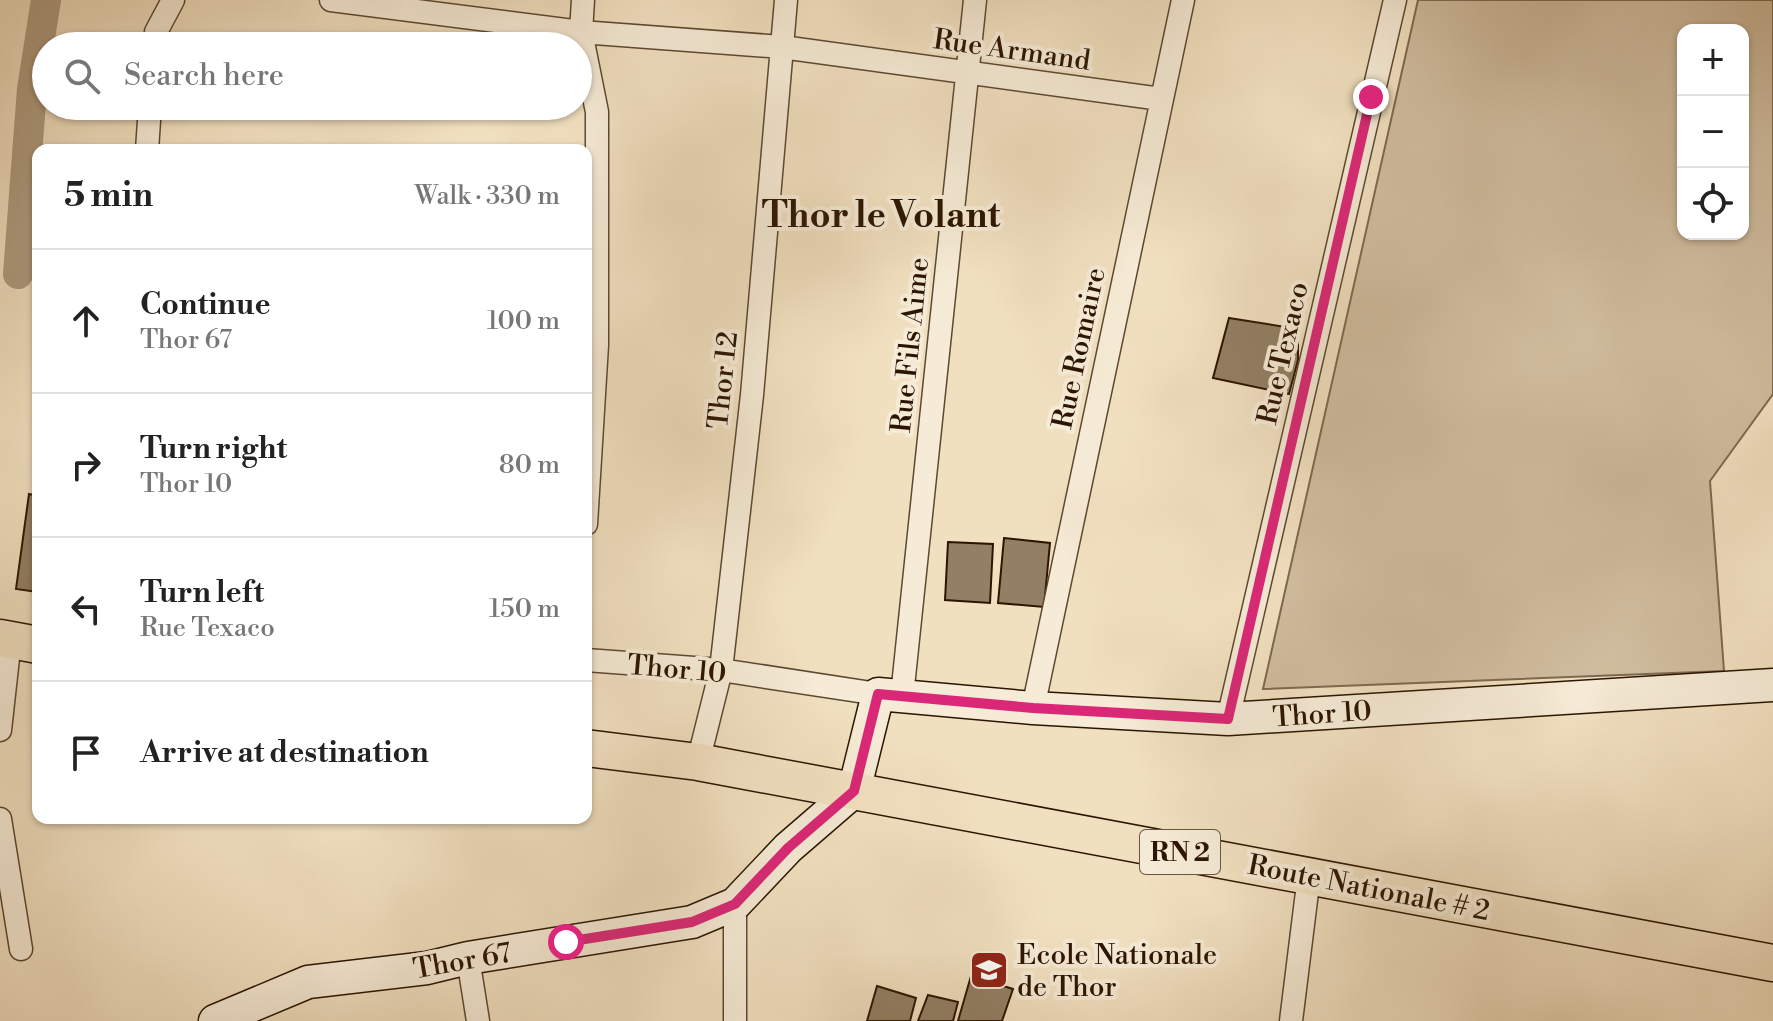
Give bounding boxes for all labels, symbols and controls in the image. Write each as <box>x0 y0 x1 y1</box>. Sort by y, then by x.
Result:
street label: Rue Armand <box>931 22 1093 79</box>
map controls <box>1677 24 1749 240</box>
button: + <box>1677 24 1749 96</box>
search box <box>32 32 592 120</box>
icon: search <box>60 54 104 98</box>
text: Search here <box>124 57 284 95</box>
route end <box>1353 79 1389 115</box>
button: − <box>1677 96 1749 168</box>
button: locate <box>1677 168 1749 240</box>
text: 5 min <box>64 175 153 217</box>
text: Walk · 330 m <box>415 180 560 212</box>
district label: Thor le Volant <box>762 194 1001 239</box>
street label: Rue Fils Aime <box>884 256 937 434</box>
street label: Rue Romaire <box>1045 264 1114 432</box>
street label: Rue Texaco <box>1250 279 1317 428</box>
text: Continue <box>140 286 271 324</box>
icon: ahead <box>64 299 108 343</box>
text: 100 m <box>487 305 560 337</box>
text: Thor 67 <box>140 324 232 356</box>
street label: Thor 12 <box>701 330 746 431</box>
text: Turn right <box>140 430 287 468</box>
icon: right <box>64 443 108 487</box>
text: 80 m <box>499 449 560 481</box>
text: Thor 10 <box>140 468 232 500</box>
text: Turn left <box>140 574 264 612</box>
icon: left <box>64 587 108 631</box>
text: 150 m <box>489 593 560 625</box>
text: Rue Texaco <box>140 612 275 644</box>
street label: Thor 10 <box>626 648 728 691</box>
street label: Thor 10 <box>1271 694 1373 735</box>
icon: arrive <box>64 731 108 775</box>
text: Arrive at destination <box>140 734 429 772</box>
road number: RN 2 <box>1140 830 1220 874</box>
street label: Route Nationale # 2 <box>1245 848 1493 929</box>
route start <box>548 924 584 960</box>
street label: Thor 67 <box>410 936 514 987</box>
place label: Ecole Nationale de Thor <box>1017 938 1217 1005</box>
school or university icon: Ecole Nationale de Thor <box>968 949 1010 991</box>

